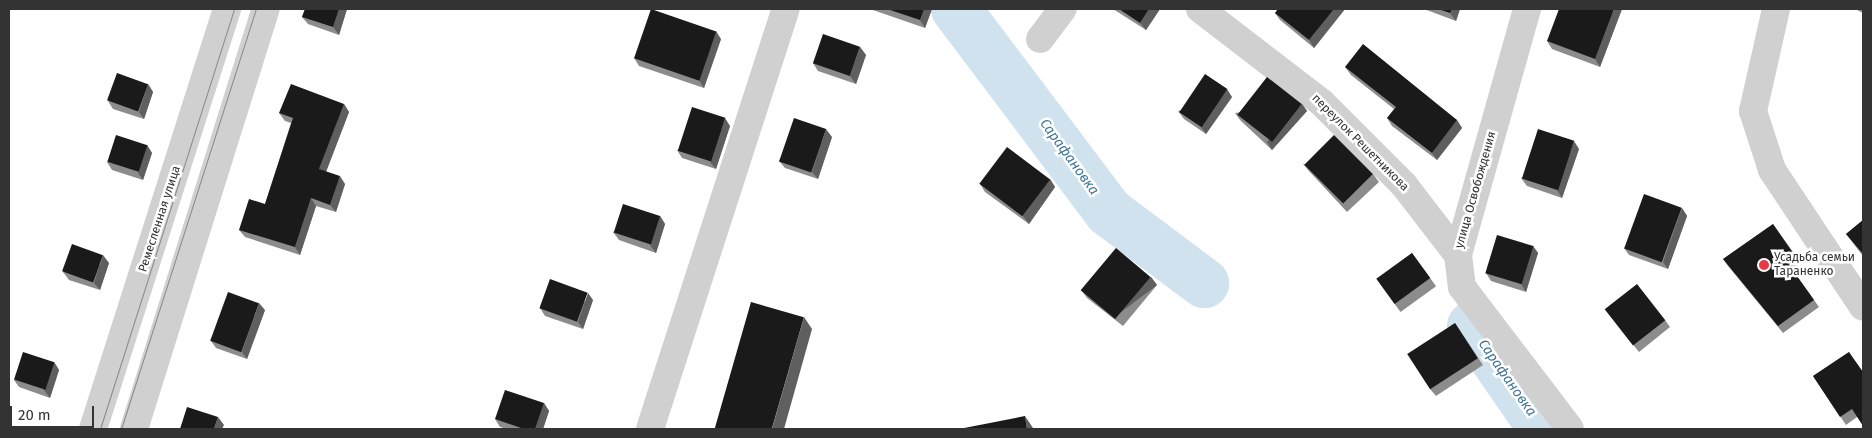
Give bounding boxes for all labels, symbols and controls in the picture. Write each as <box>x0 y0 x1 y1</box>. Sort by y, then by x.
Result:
street label: переулок Решетникова <box>1308 91 1412 195</box>
water label: Сарафановка <box>1036 116 1102 198</box>
street label: улица Освобождения <box>1452 130 1500 250</box>
street label: Ремесленная улица <box>136 164 184 274</box>
place label: Усадьба семьи Тараненко <box>1774 251 1855 279</box>
marker: Усадьба семьи Тараненко <box>1758 259 1770 271</box>
water label: Сарафановка <box>1474 336 1540 420</box>
scale bar <box>12 396 96 428</box>
text: 20 m <box>18 406 51 424</box>

